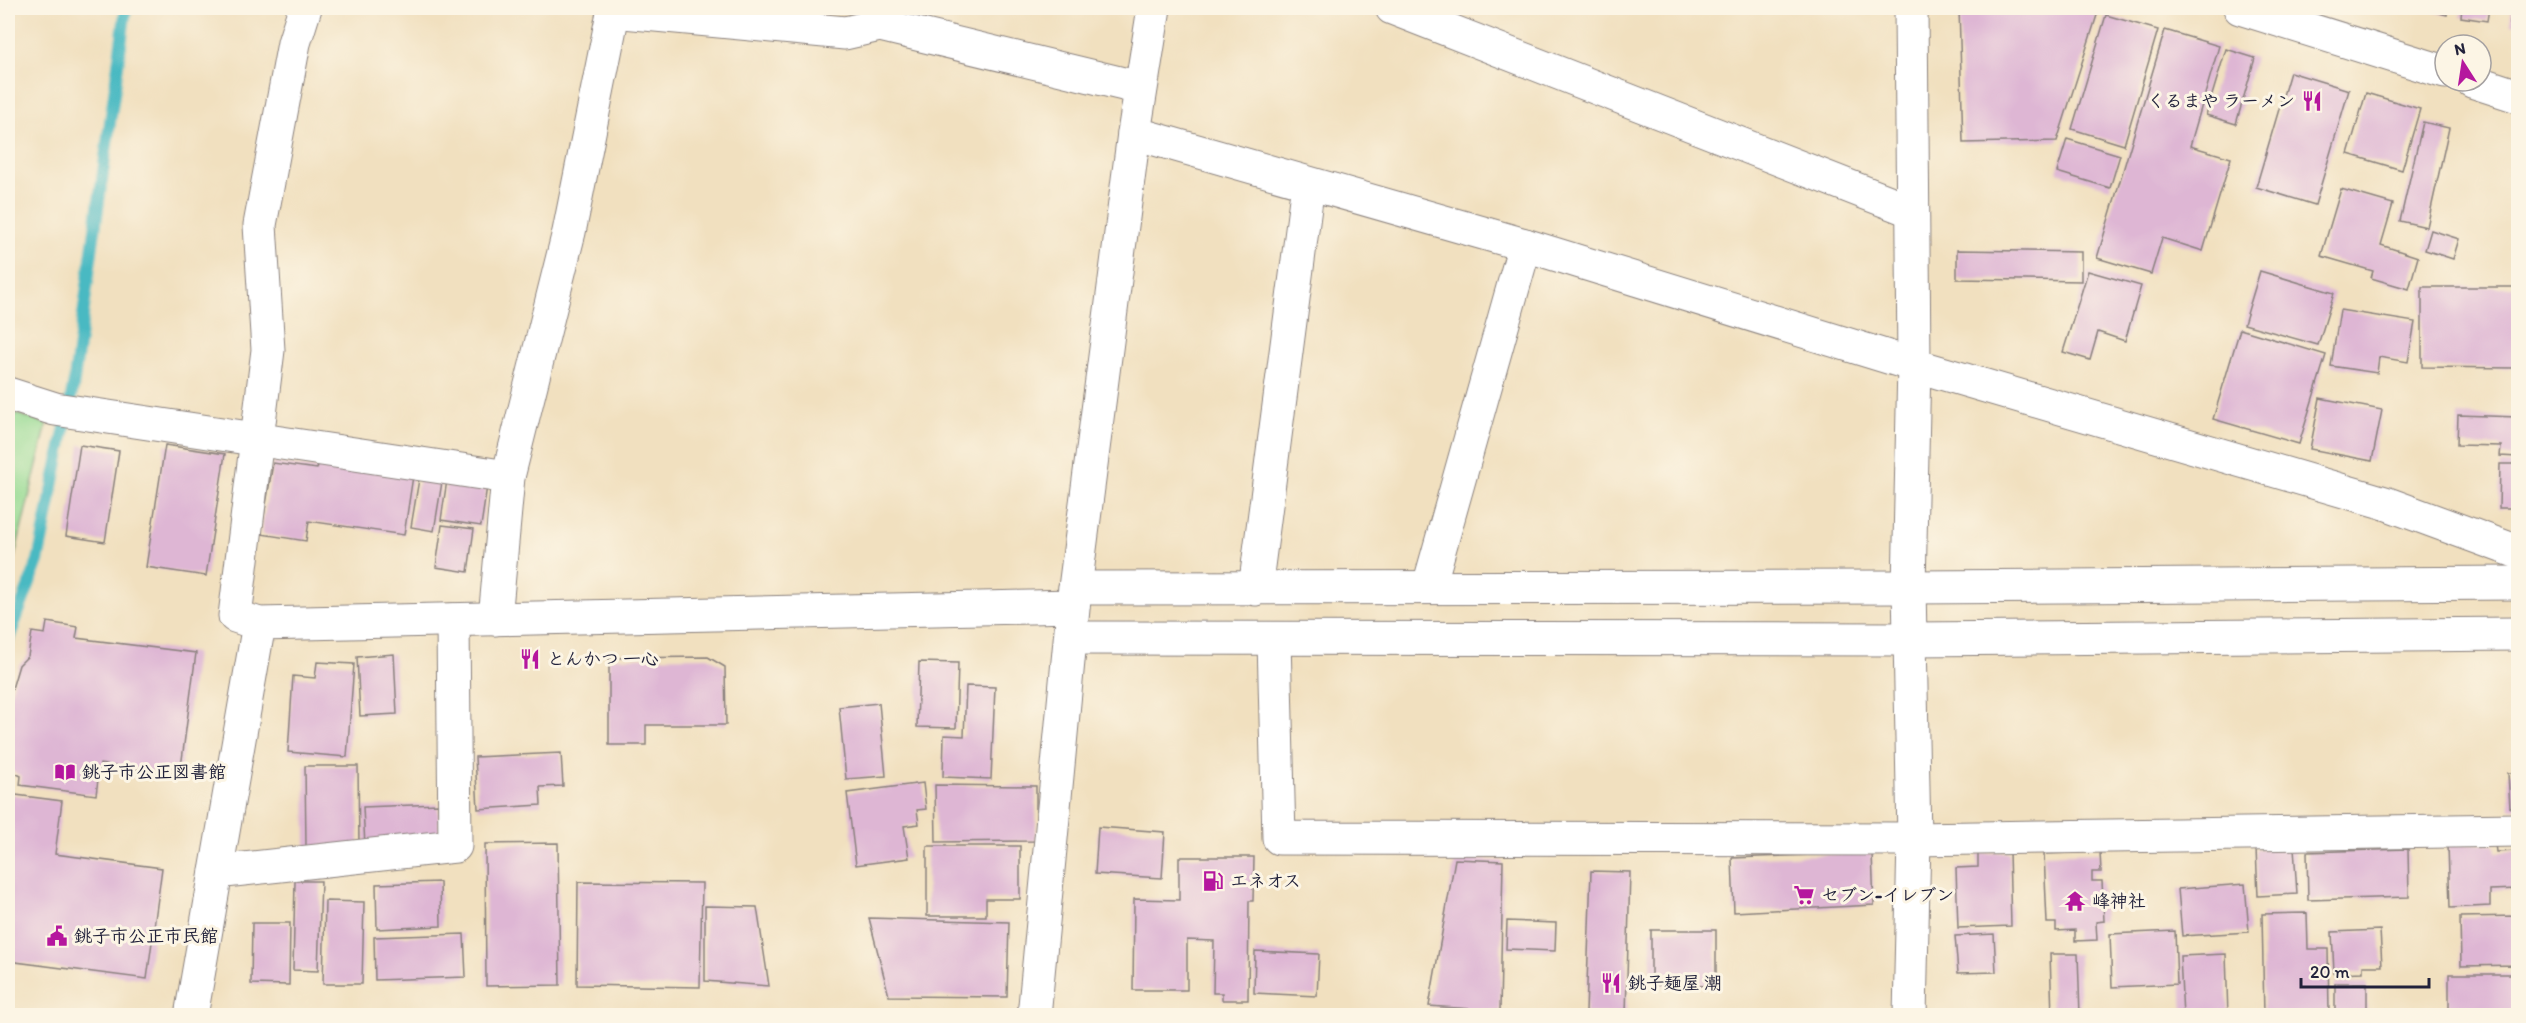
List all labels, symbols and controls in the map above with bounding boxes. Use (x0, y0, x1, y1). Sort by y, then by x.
north arrow (2433, 33, 2493, 93)
text: N (2453, 38, 2467, 59)
restaurant icon: くるまや ラーメン (2300, 89, 2324, 113)
place label: くるまや ラーメン (2147, 90, 2295, 112)
restaurant icon: とんかつ 一心 (518, 647, 542, 671)
place label: とんかつ 一心 (547, 648, 659, 670)
library icon: 銚子市公正図書館 (53, 760, 77, 784)
place label: 銚子市公正図書館 (82, 761, 226, 783)
fuel station icon: エネオス (1201, 869, 1225, 893)
place label: エネオス (1230, 870, 1301, 892)
supermarket icon: セブン-イレブン (1792, 883, 1816, 907)
place label: セブン-イレブン (1821, 884, 1954, 906)
temple icon: 峰神社 (2063, 889, 2087, 913)
place label: 峰神社 (2092, 890, 2146, 912)
public building icon: 銚子市公正市民館 (45, 924, 69, 948)
place label: 銚子市公正市民館 (74, 925, 218, 947)
scale bar (2301, 951, 2428, 989)
text: 20 m (2310, 961, 2350, 983)
restaurant icon: 銚子麺屋 潮 (1599, 971, 1623, 995)
place label: 銚子麺屋 潮 (1628, 972, 1722, 994)

